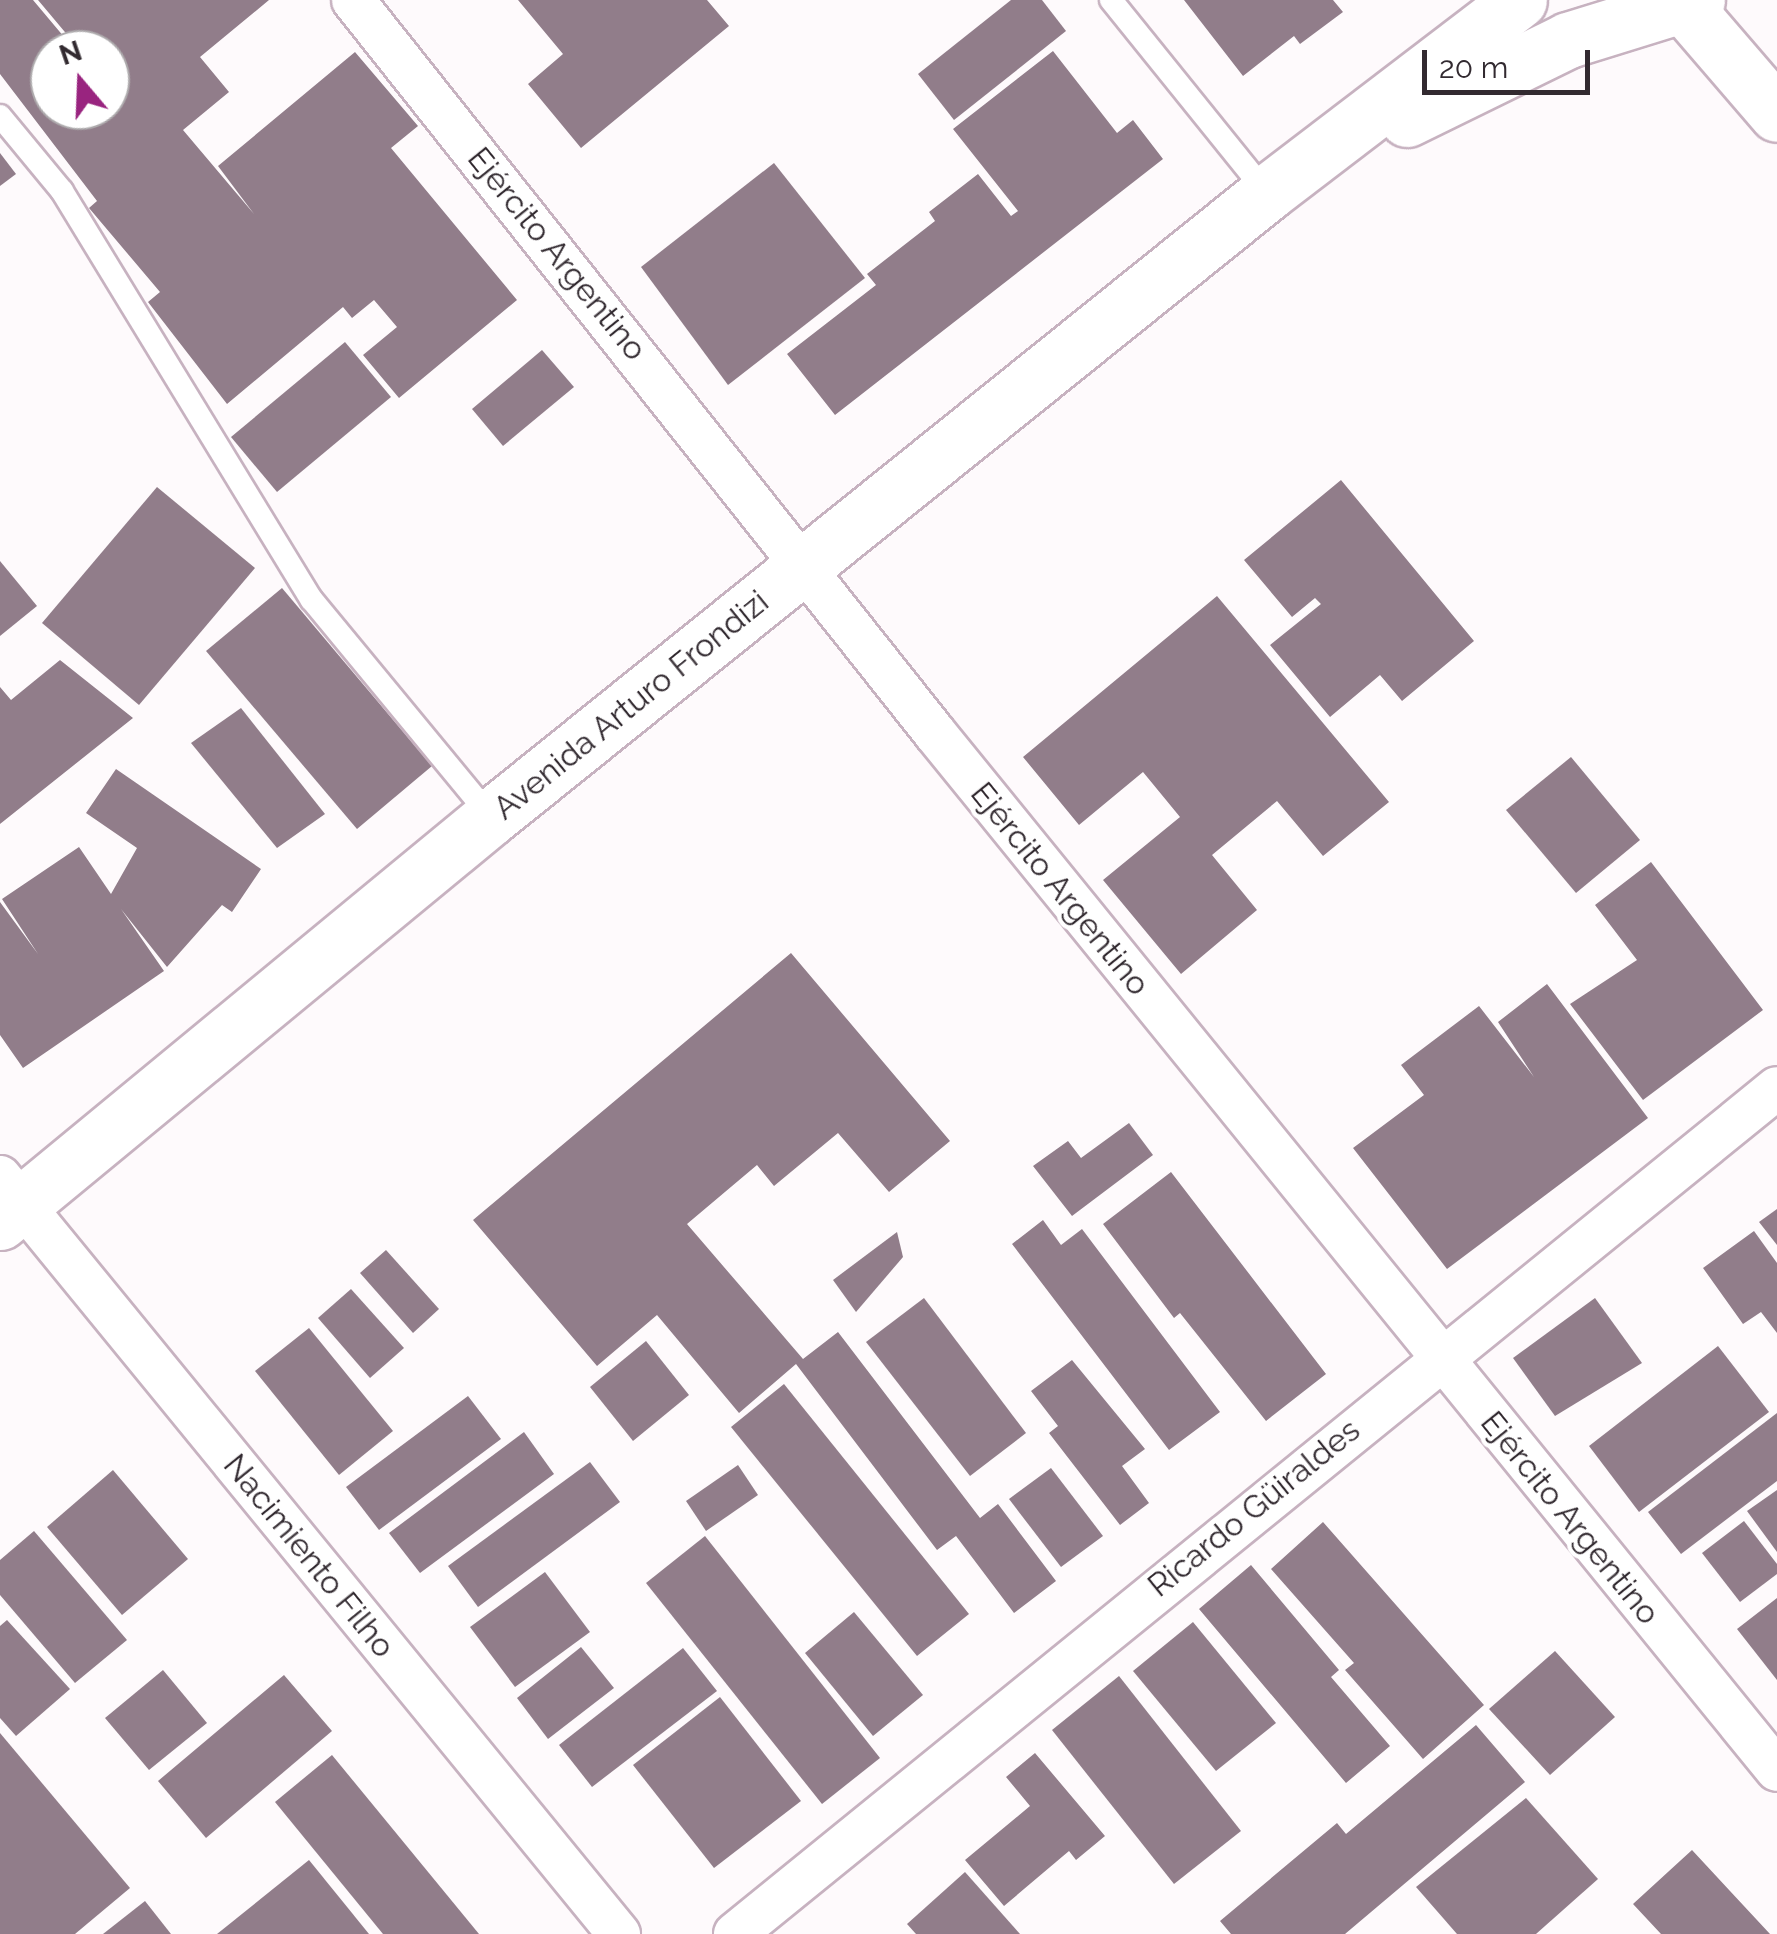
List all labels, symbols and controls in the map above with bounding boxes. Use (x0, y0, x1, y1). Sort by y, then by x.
north arrow (30, 30, 130, 130)
scale bar (1427, 30, 1594, 92)
text: N (55, 34, 86, 72)
text: 20 m (1439, 50, 1508, 85)
street label: Ejército Argentino (459, 140, 655, 368)
street label: Avenida Arturo Frondizi (486, 582, 776, 828)
street label: Ejército Argentino (962, 775, 1158, 1003)
street label: Ejército Argentino (1472, 1404, 1668, 1632)
street label: Ricardo Güiraldes (1141, 1411, 1367, 1605)
street label: Nacimiento Filho (215, 1447, 403, 1665)

